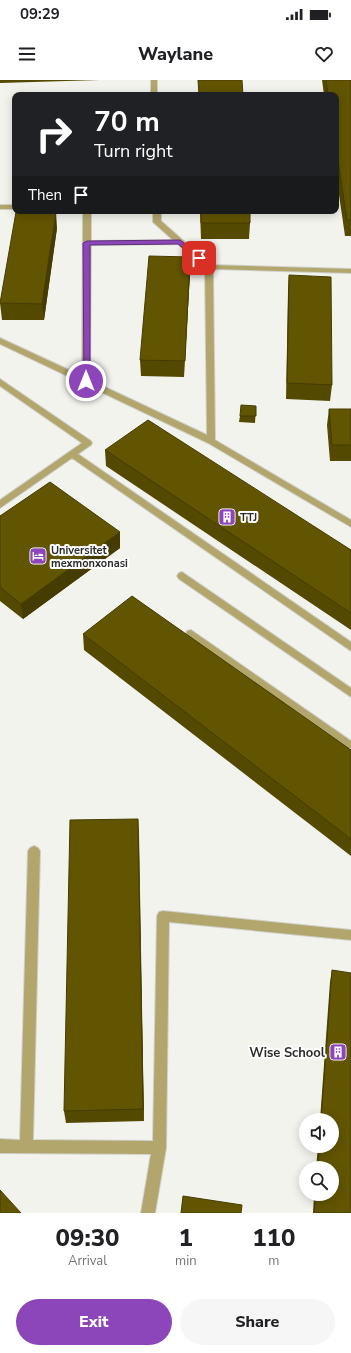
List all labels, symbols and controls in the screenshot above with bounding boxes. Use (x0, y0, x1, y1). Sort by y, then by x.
text: 09:29 (20, 4, 60, 24)
text: Waylane (138, 42, 213, 66)
icon: menu (16, 43, 38, 65)
icon: heart (313, 43, 335, 65)
text: 70 m (94, 103, 160, 141)
icon: right (28, 108, 80, 160)
text: Turn right (94, 139, 173, 163)
icon: arrive (70, 184, 92, 206)
text: Then (28, 185, 62, 205)
pin (182, 241, 216, 275)
icon: arrive (188, 247, 210, 269)
position arrow (65, 360, 107, 402)
building icon: TTJ (217, 507, 237, 527)
place label: TTJ (240, 510, 257, 525)
place label: Universitet mexmonxonasi (51, 543, 128, 571)
hotel icon: Universitet mexmonxonasi (28, 546, 48, 566)
building icon: Wise School (328, 1042, 348, 1062)
place label: Wise School (249, 1044, 326, 1062)
map controls (299, 1113, 339, 1201)
button: sound (299, 1113, 339, 1153)
button: search (299, 1161, 339, 1201)
text: 09:30 (56, 1222, 119, 1254)
text: 1 (179, 1222, 193, 1254)
text: 110 (252, 1222, 295, 1254)
text: Arrival (68, 1252, 107, 1270)
text: min (175, 1252, 197, 1270)
text: m (268, 1252, 279, 1270)
button: Exit (16, 1299, 172, 1345)
button: Share (180, 1299, 335, 1345)

